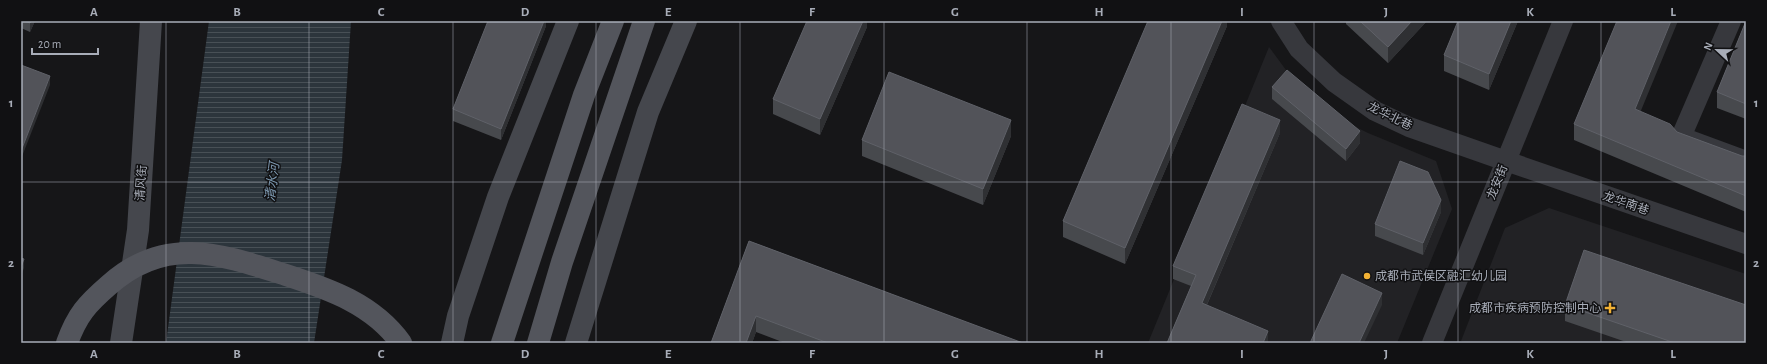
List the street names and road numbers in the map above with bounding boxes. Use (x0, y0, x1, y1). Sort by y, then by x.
street label: 龙华北巷 (1366, 99, 1415, 132)
street label: 龙安街 (1484, 163, 1509, 201)
street label: 清风街 (133, 165, 148, 201)
street label: 龙华南巷 (1601, 189, 1651, 216)

